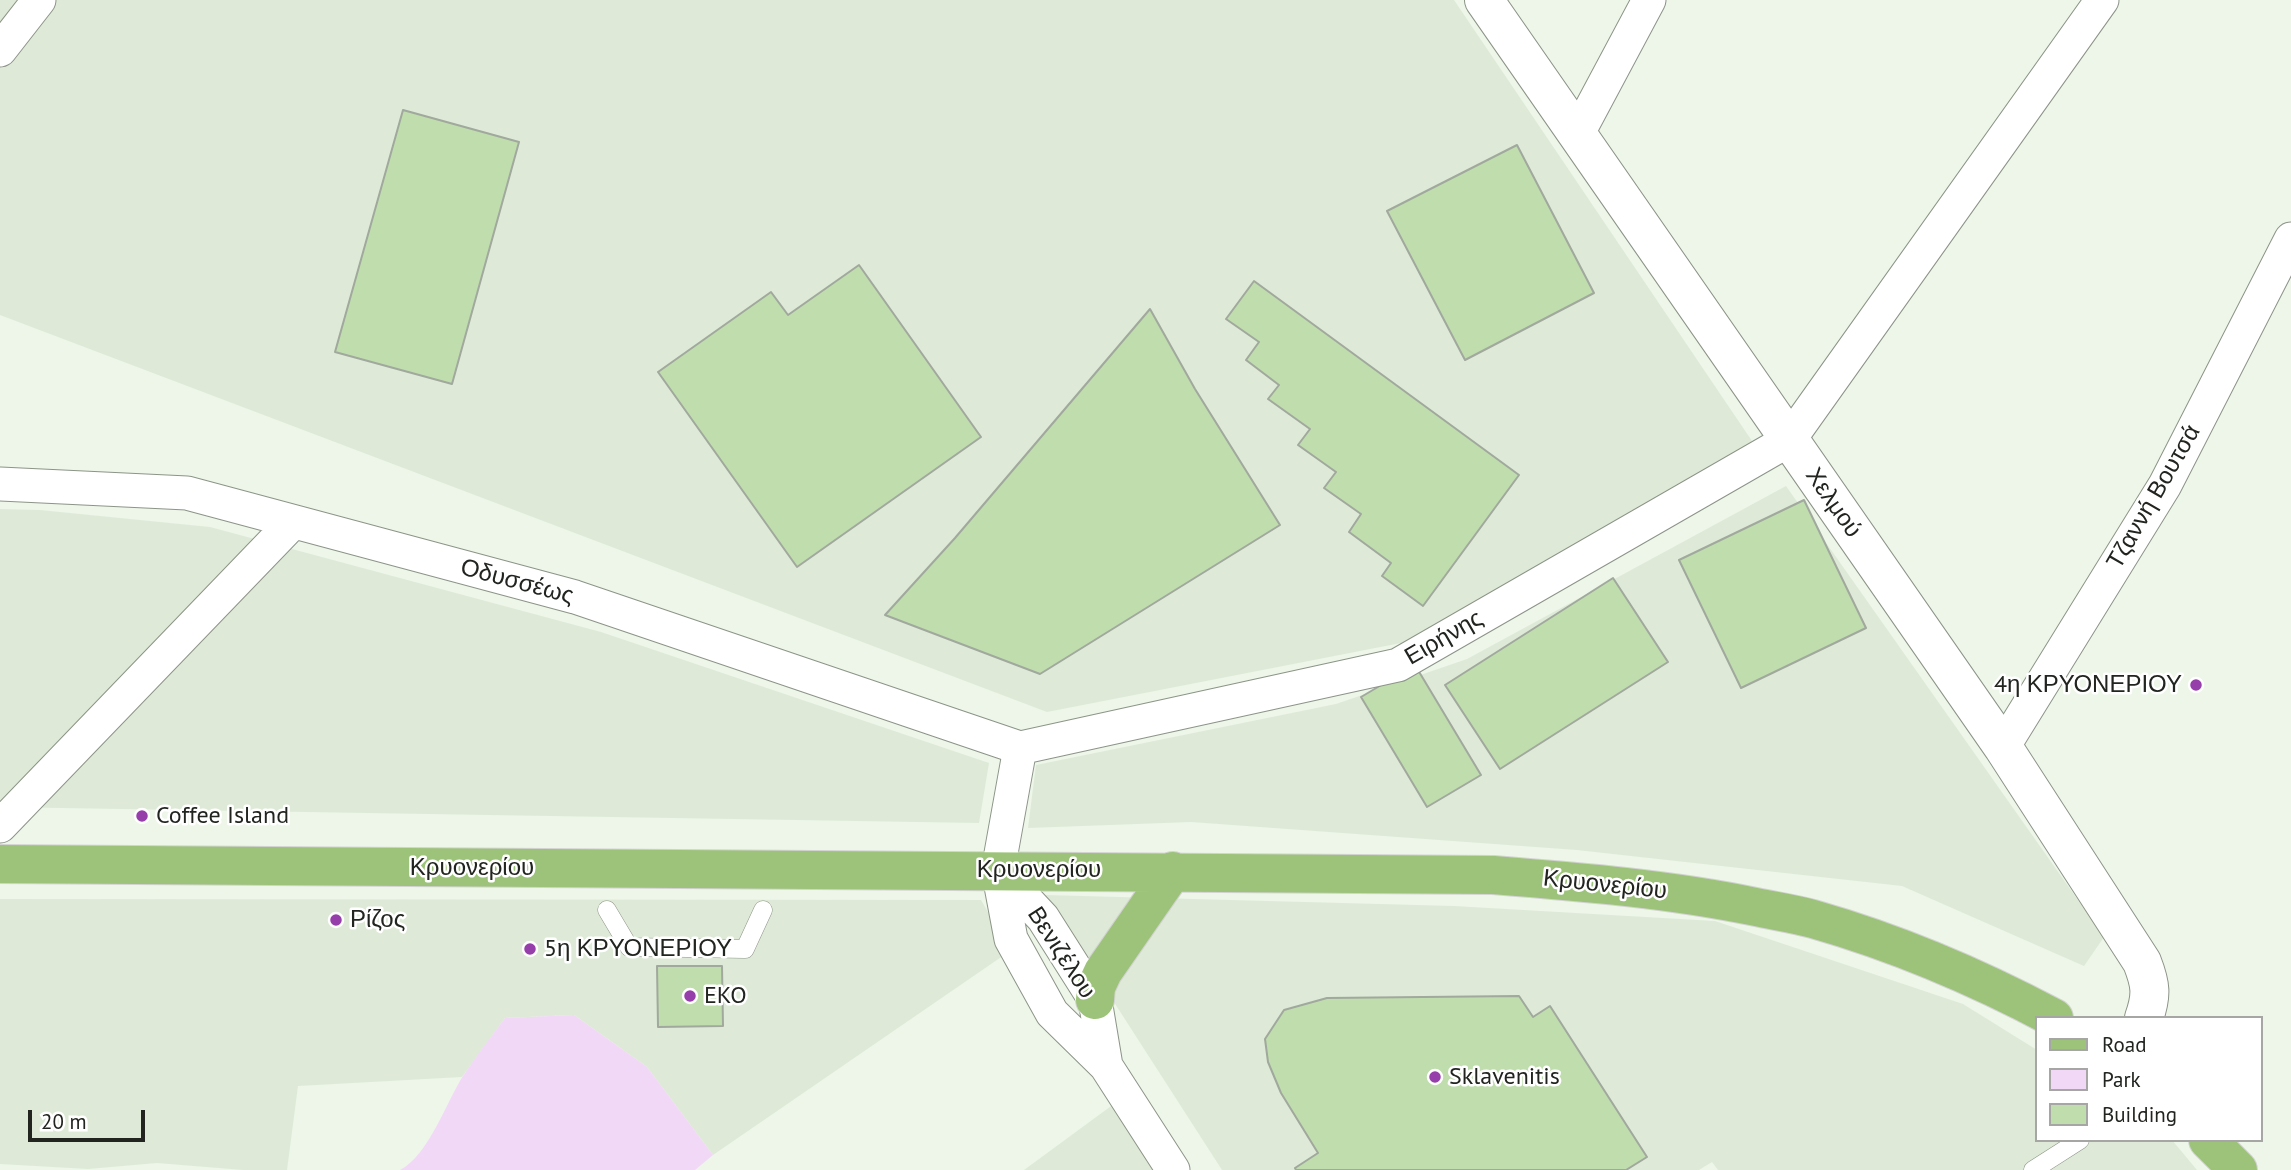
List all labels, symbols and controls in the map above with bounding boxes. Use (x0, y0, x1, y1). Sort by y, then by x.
street label: Τζαννή Βουτσά (2101, 420, 2207, 574)
street label: Χελμού (1799, 463, 1867, 543)
street label: Οδυσσέως (457, 553, 577, 611)
street label: Ειρήνης (1400, 604, 1488, 672)
place label: 4η ΚΡΥΟΝΕΡΙΟΥ (1994, 671, 2182, 699)
marker: 4η ΚΡΥΟΝΕΡΙΟΥ (2188, 677, 2204, 693)
place label: Coffee Island (156, 802, 289, 830)
marker: Coffee Island (134, 808, 150, 824)
street label: Κρυονερίου (410, 854, 534, 882)
street label: Κρυονερίου (977, 856, 1101, 884)
street label: Κρυονερίου (1542, 864, 1668, 906)
street label: Βενιζέλου (1021, 902, 1101, 1004)
place label: Ρίζος (350, 906, 405, 934)
marker: Ρίζος (328, 912, 344, 928)
place label: 5η ΚΡΥΟΝΕΡΙΟΥ (544, 935, 732, 963)
marker: 5η ΚΡΥΟΝΕΡΙΟΥ (522, 941, 538, 957)
place label: EKO (704, 982, 747, 1010)
marker: EKO (682, 988, 698, 1004)
legend (2036, 1016, 2263, 1142)
text: Road (2102, 1031, 2146, 1058)
place label: Sklavenitis (1449, 1063, 1560, 1091)
text: Park (2102, 1066, 2141, 1093)
marker: Sklavenitis (1427, 1069, 1443, 1085)
scale bar (32, 1096, 149, 1140)
text: Building (2102, 1101, 2177, 1128)
text: 20 m (41, 1108, 87, 1135)

